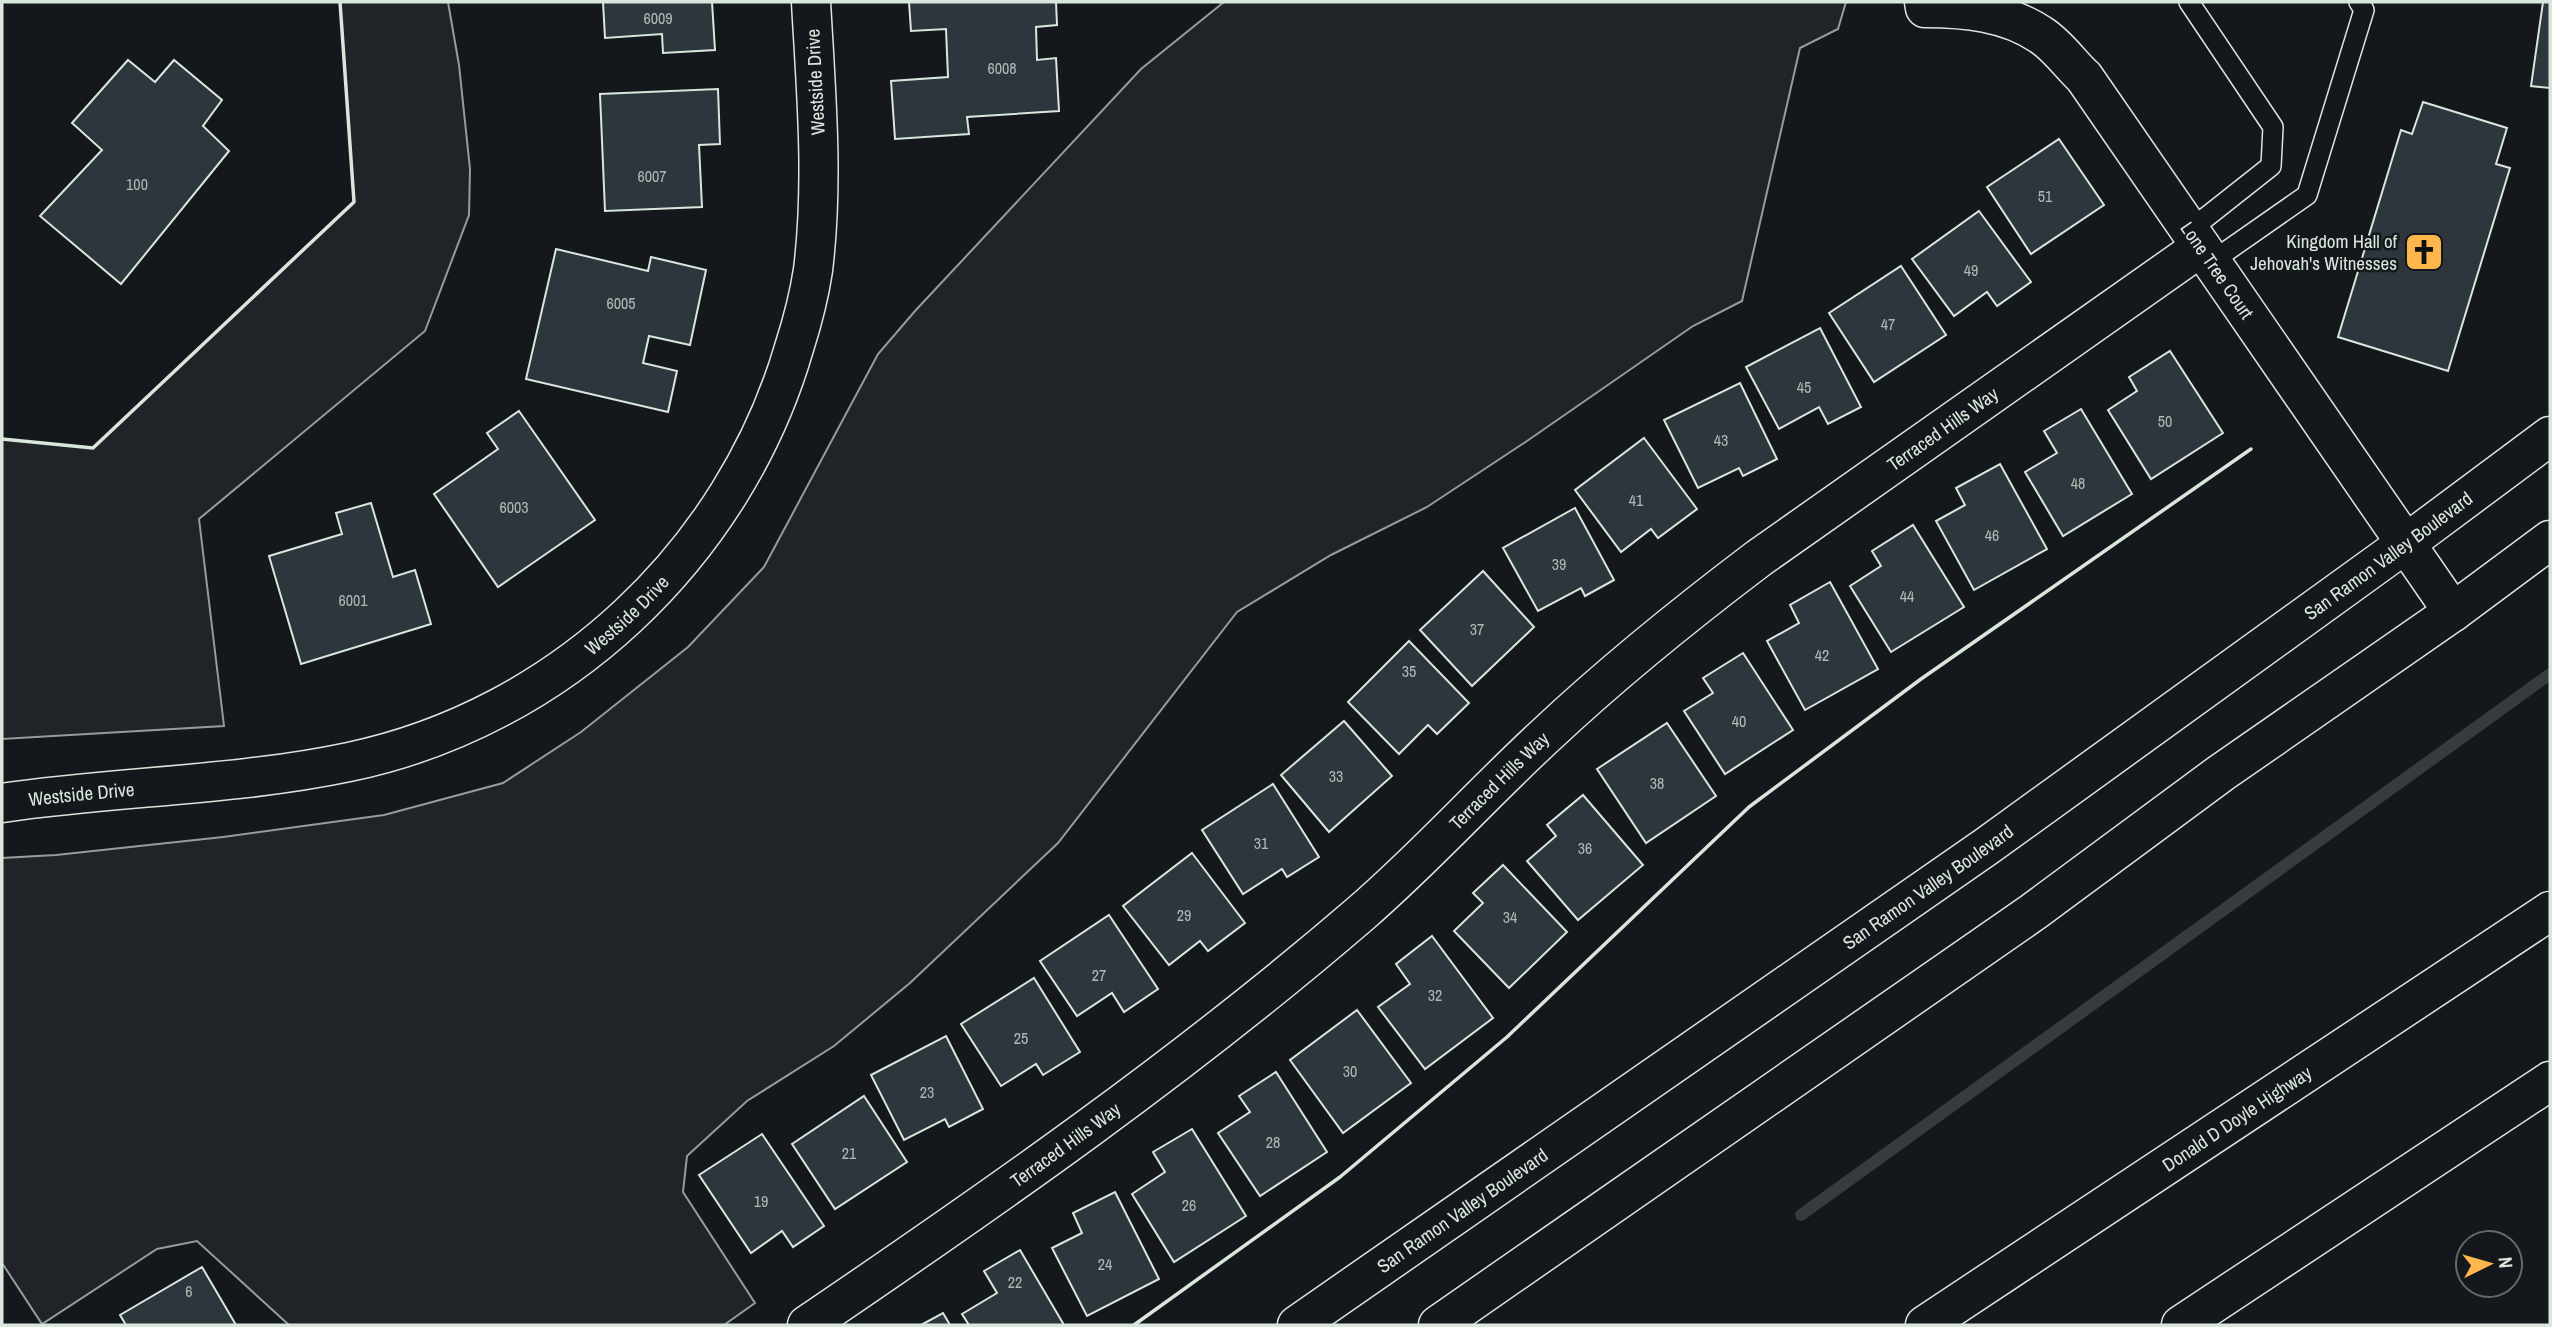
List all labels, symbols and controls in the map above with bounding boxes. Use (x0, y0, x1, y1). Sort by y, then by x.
house number: 6009 (643, 7, 673, 29)
street label: Westside Drive (799, 28, 831, 136)
house number: 6008 (987, 57, 1017, 79)
house number: 6007 (637, 165, 667, 187)
house number: 100 (126, 173, 148, 195)
house number: 51 (2038, 185, 2053, 207)
street label: Lone Tree Court (2175, 216, 2260, 325)
place label: Kingdom Hall of Jehovah's Witnesses (2250, 228, 2398, 276)
church icon: Kingdom Hall of Jehovah's Witnesses (2403, 231, 2445, 273)
house number: 49 (1964, 259, 1978, 281)
house number: 6005 (606, 292, 636, 314)
house number: 47 (1881, 313, 1895, 335)
house number: 45 (1797, 376, 1811, 398)
street label: Terraced Hills Way (1882, 381, 2003, 477)
house number: 50 (2158, 410, 2172, 432)
house number: 43 (1714, 429, 1728, 451)
house number: 48 (2071, 472, 2085, 494)
street label: San Ramon Valley Boulevard (2299, 485, 2477, 626)
house number: 41 (1629, 489, 1644, 511)
house number: 6003 (499, 496, 529, 518)
house number: 46 (1985, 524, 1999, 546)
house number: 39 (1552, 553, 1566, 575)
street label: Westside Drive (579, 569, 675, 661)
house number: 44 (1900, 585, 1914, 607)
house number: 6001 (338, 589, 368, 611)
house number: 37 (1470, 618, 1484, 640)
house number: 42 (1815, 644, 1829, 666)
house number: 35 (1402, 660, 1416, 682)
house number: 40 (1732, 710, 1746, 732)
street label: Terraced Hills Way (1443, 726, 1555, 836)
house number: 33 (1329, 765, 1343, 787)
house number: 38 (1650, 772, 1664, 794)
street label: Westside Drive (27, 776, 135, 812)
street label: San Ramon Valley Boulevard (1837, 818, 2018, 955)
house number: 31 (1254, 832, 1269, 854)
house number: 36 (1578, 837, 1592, 859)
house number: 29 (1177, 904, 1191, 926)
house number: 34 (1503, 906, 1517, 928)
house number: 27 (1092, 964, 1106, 986)
house number: 32 (1428, 984, 1442, 1006)
house number: 25 (1014, 1027, 1028, 1049)
street label: Donald D Doyle Highway (2157, 1059, 2317, 1177)
house number: 30 (1343, 1060, 1357, 1082)
house number: 23 (920, 1081, 934, 1103)
street label: Terraced Hills Way (1005, 1096, 1126, 1193)
house number: 28 (1266, 1131, 1280, 1153)
house number: 21 (842, 1142, 857, 1164)
street label: San Ramon Valley Boulevard (1371, 1142, 1553, 1279)
house number: 19 (754, 1190, 768, 1212)
house number: 26 (1182, 1194, 1196, 1216)
north arrow (2454, 1229, 2524, 1299)
house number: 24 (1098, 1253, 1112, 1275)
text: N (2492, 1256, 2519, 1269)
house number: 22 (1008, 1271, 1022, 1293)
house number: 6 (185, 1280, 193, 1302)

